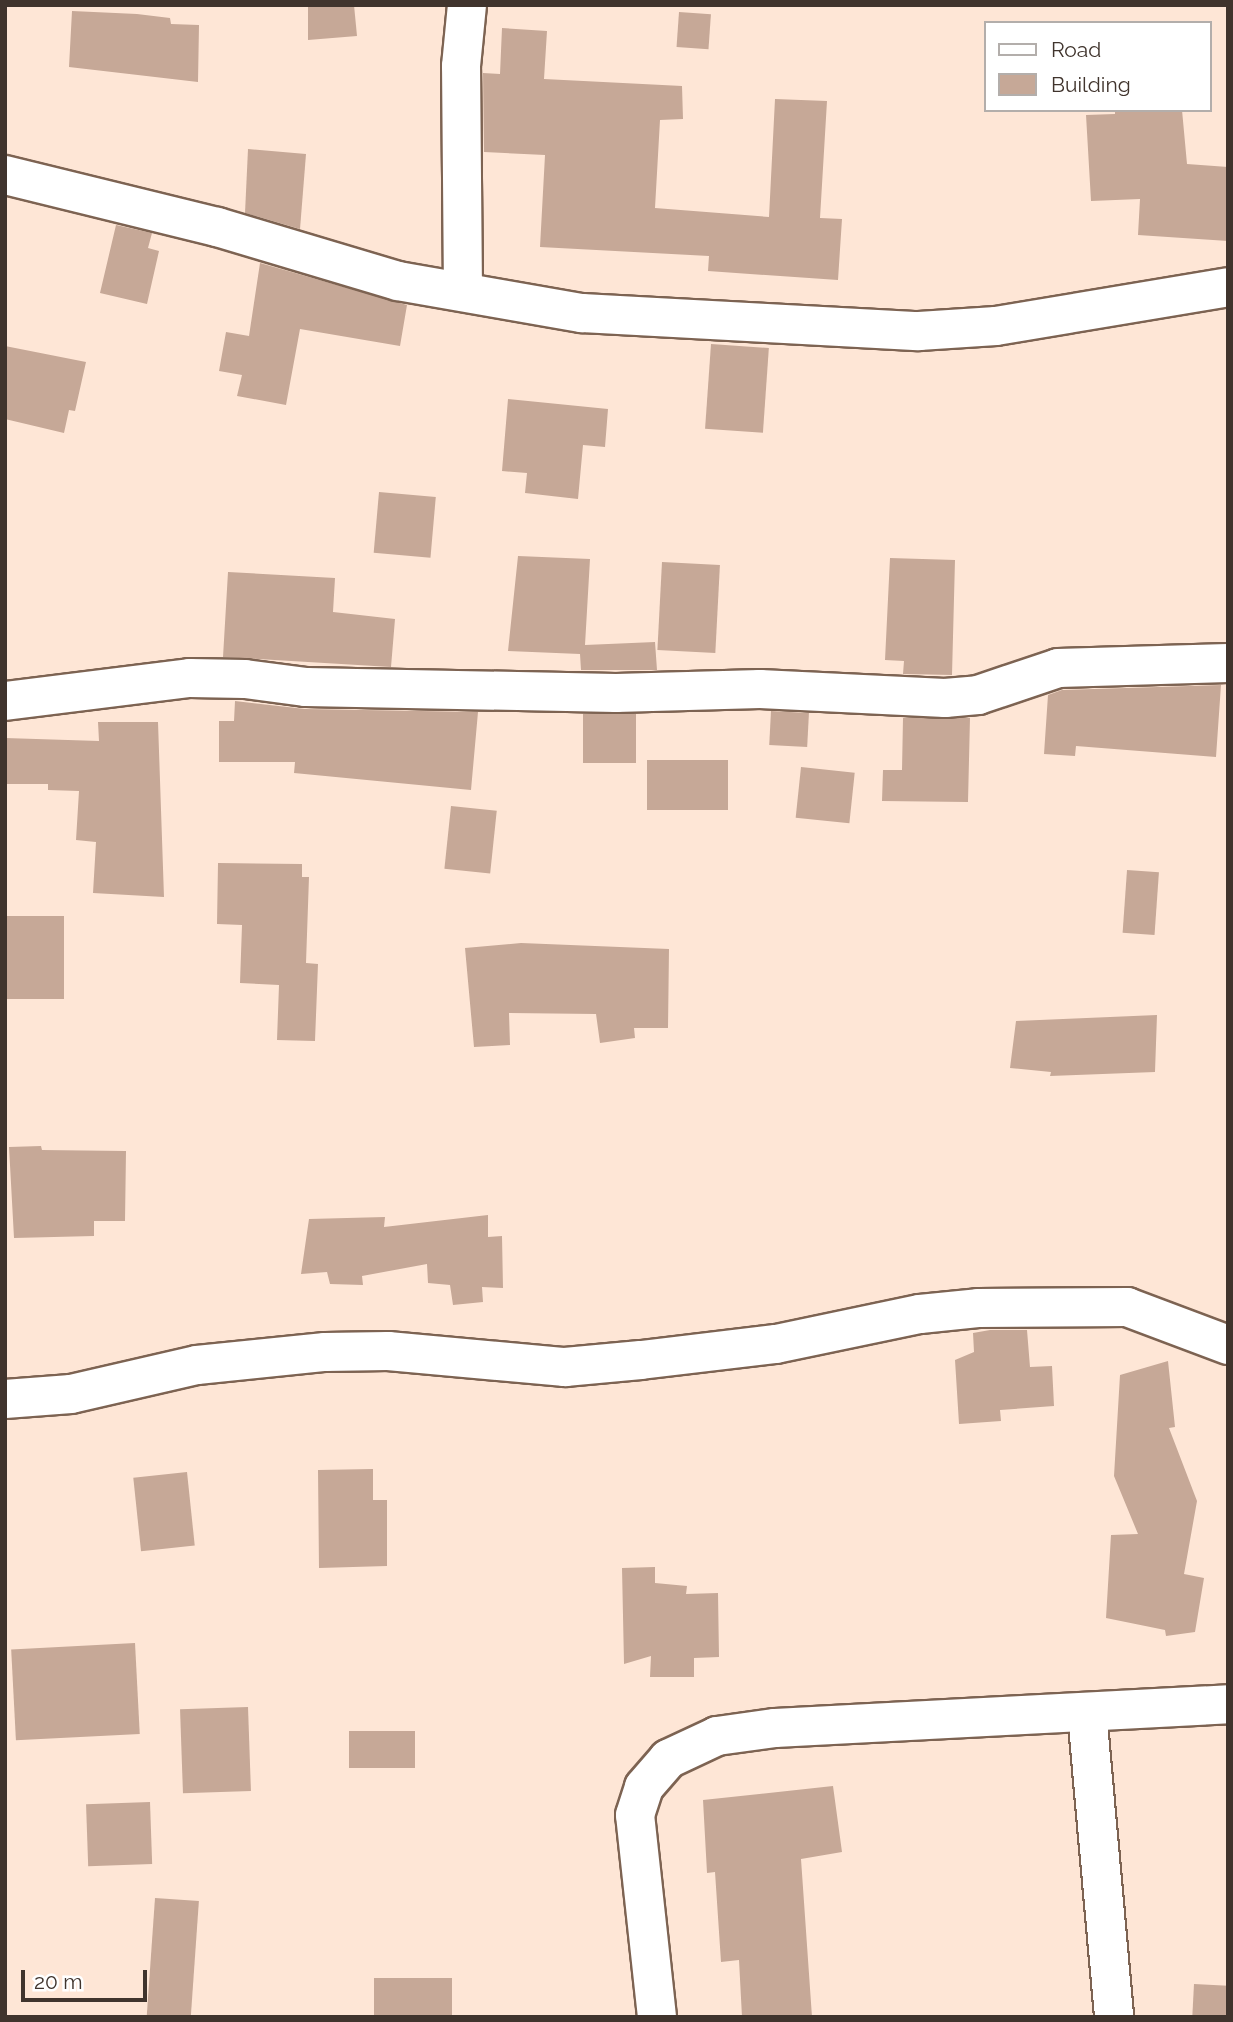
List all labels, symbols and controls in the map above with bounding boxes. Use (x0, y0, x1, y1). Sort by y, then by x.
legend (984, 21, 1212, 112)
text: Road (1051, 37, 1101, 62)
text: Building (1051, 72, 1131, 97)
scale bar (24, 1955, 150, 1999)
text: 20 m (34, 1969, 82, 1994)

